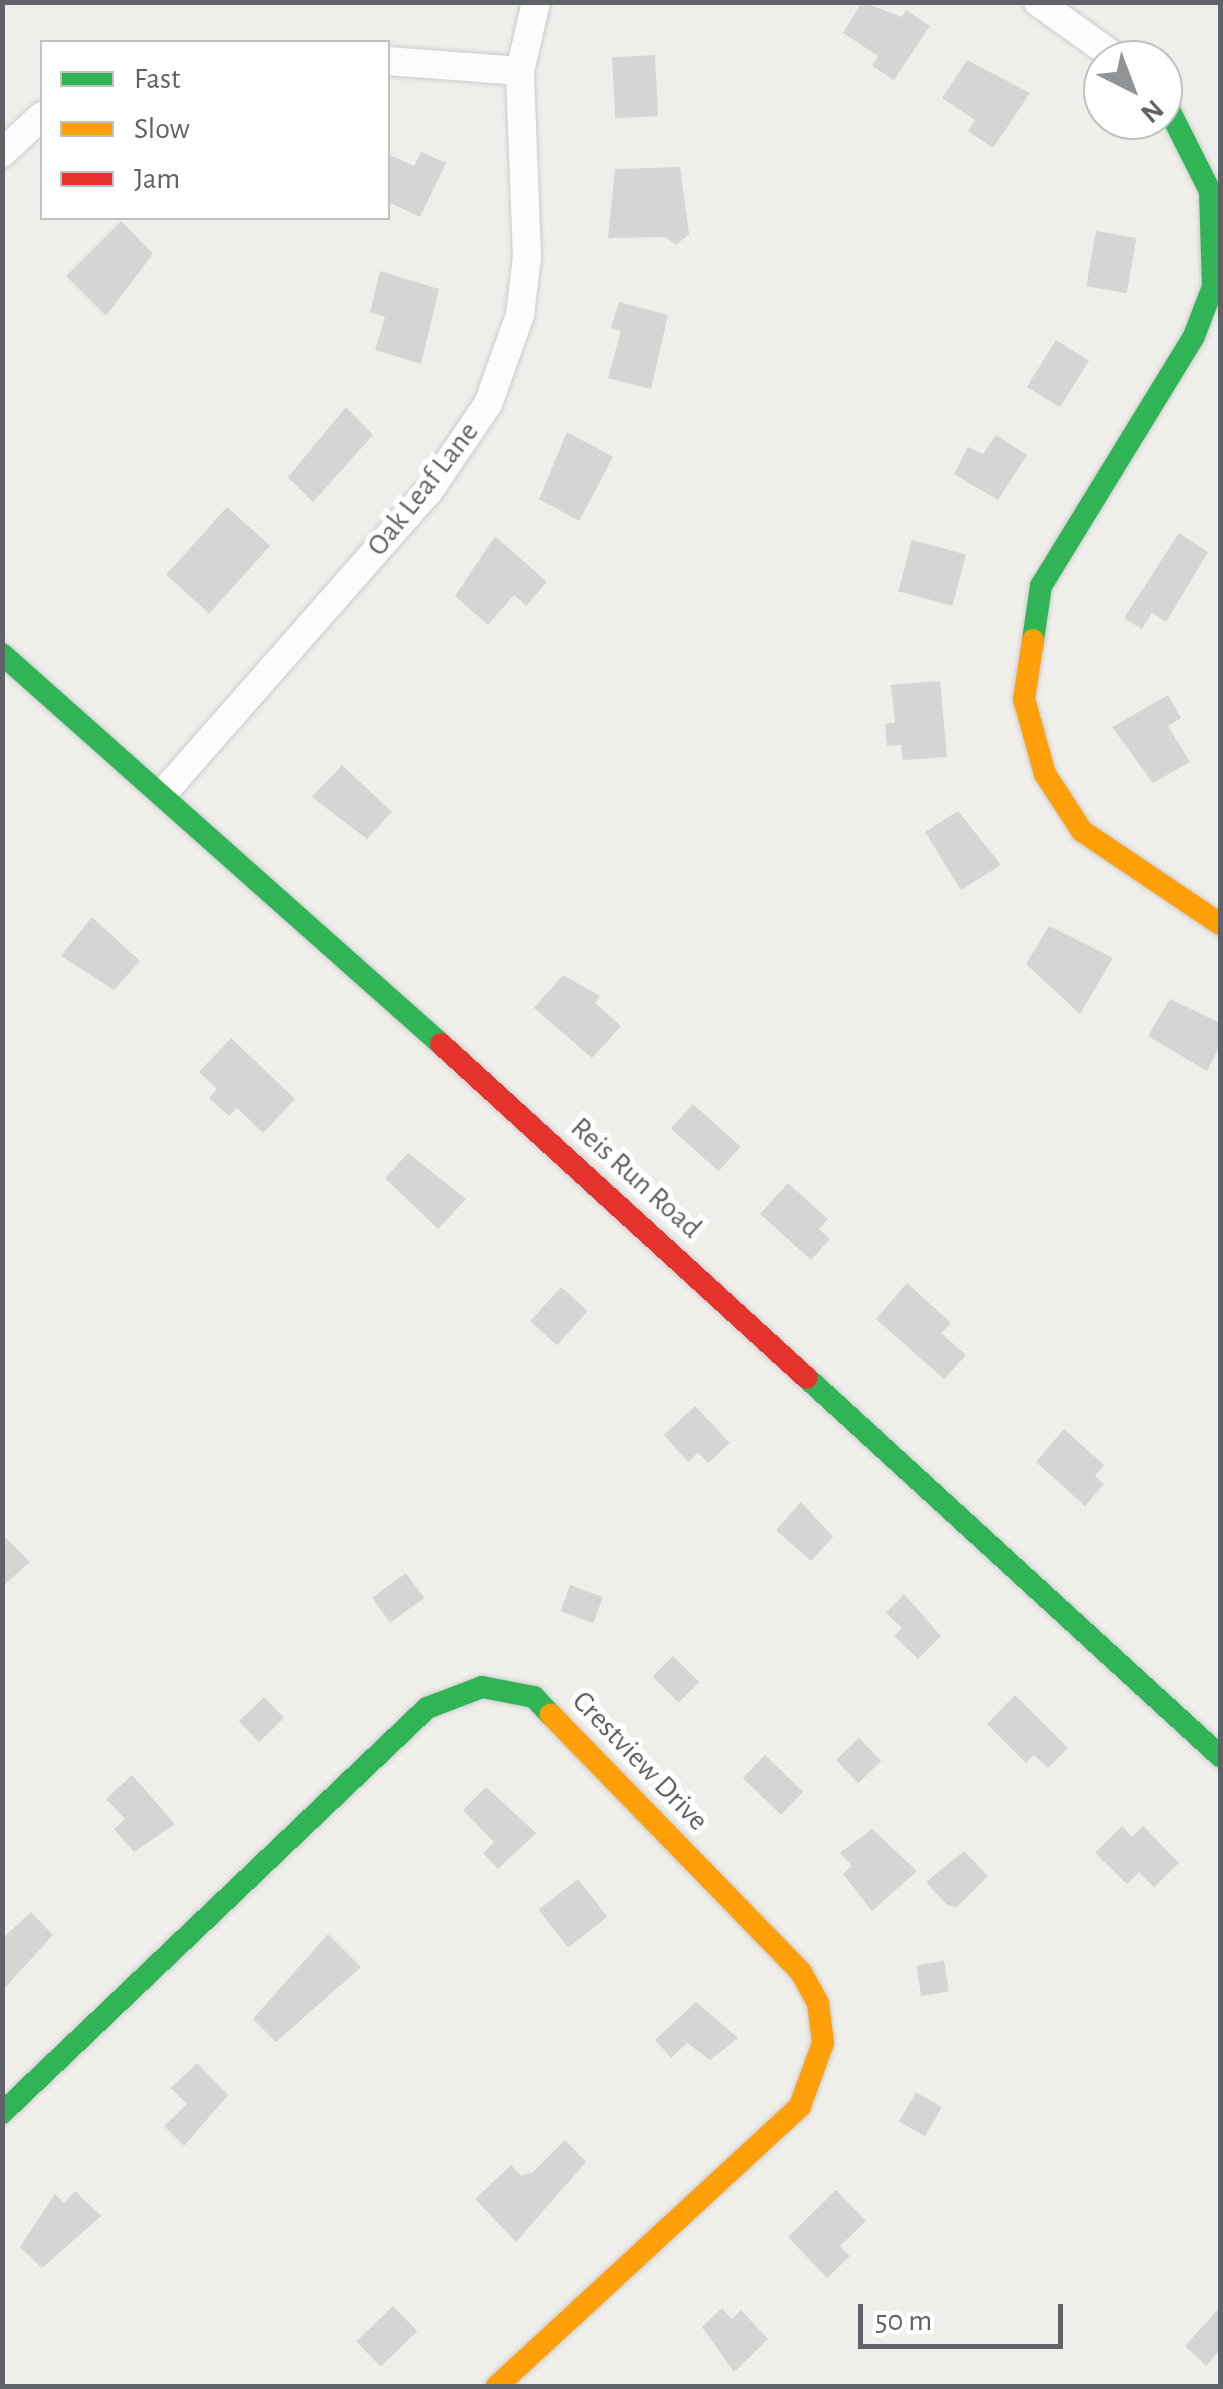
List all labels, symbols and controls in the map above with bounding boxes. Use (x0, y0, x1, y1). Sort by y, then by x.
legend (40, 40, 390, 220)
north arrow (1083, 40, 1183, 140)
text: Fast (134, 64, 181, 94)
text: N (1135, 94, 1168, 128)
text: Slow (134, 114, 190, 144)
text: Jam (134, 164, 180, 194)
street label: Oak Leaf Lane (359, 415, 487, 563)
street label: Reis Run Road (563, 1110, 709, 1246)
street label: Crestview Drive (564, 1684, 716, 1838)
scale bar (863, 2284, 1068, 2346)
text: 50 m (875, 2306, 932, 2336)

